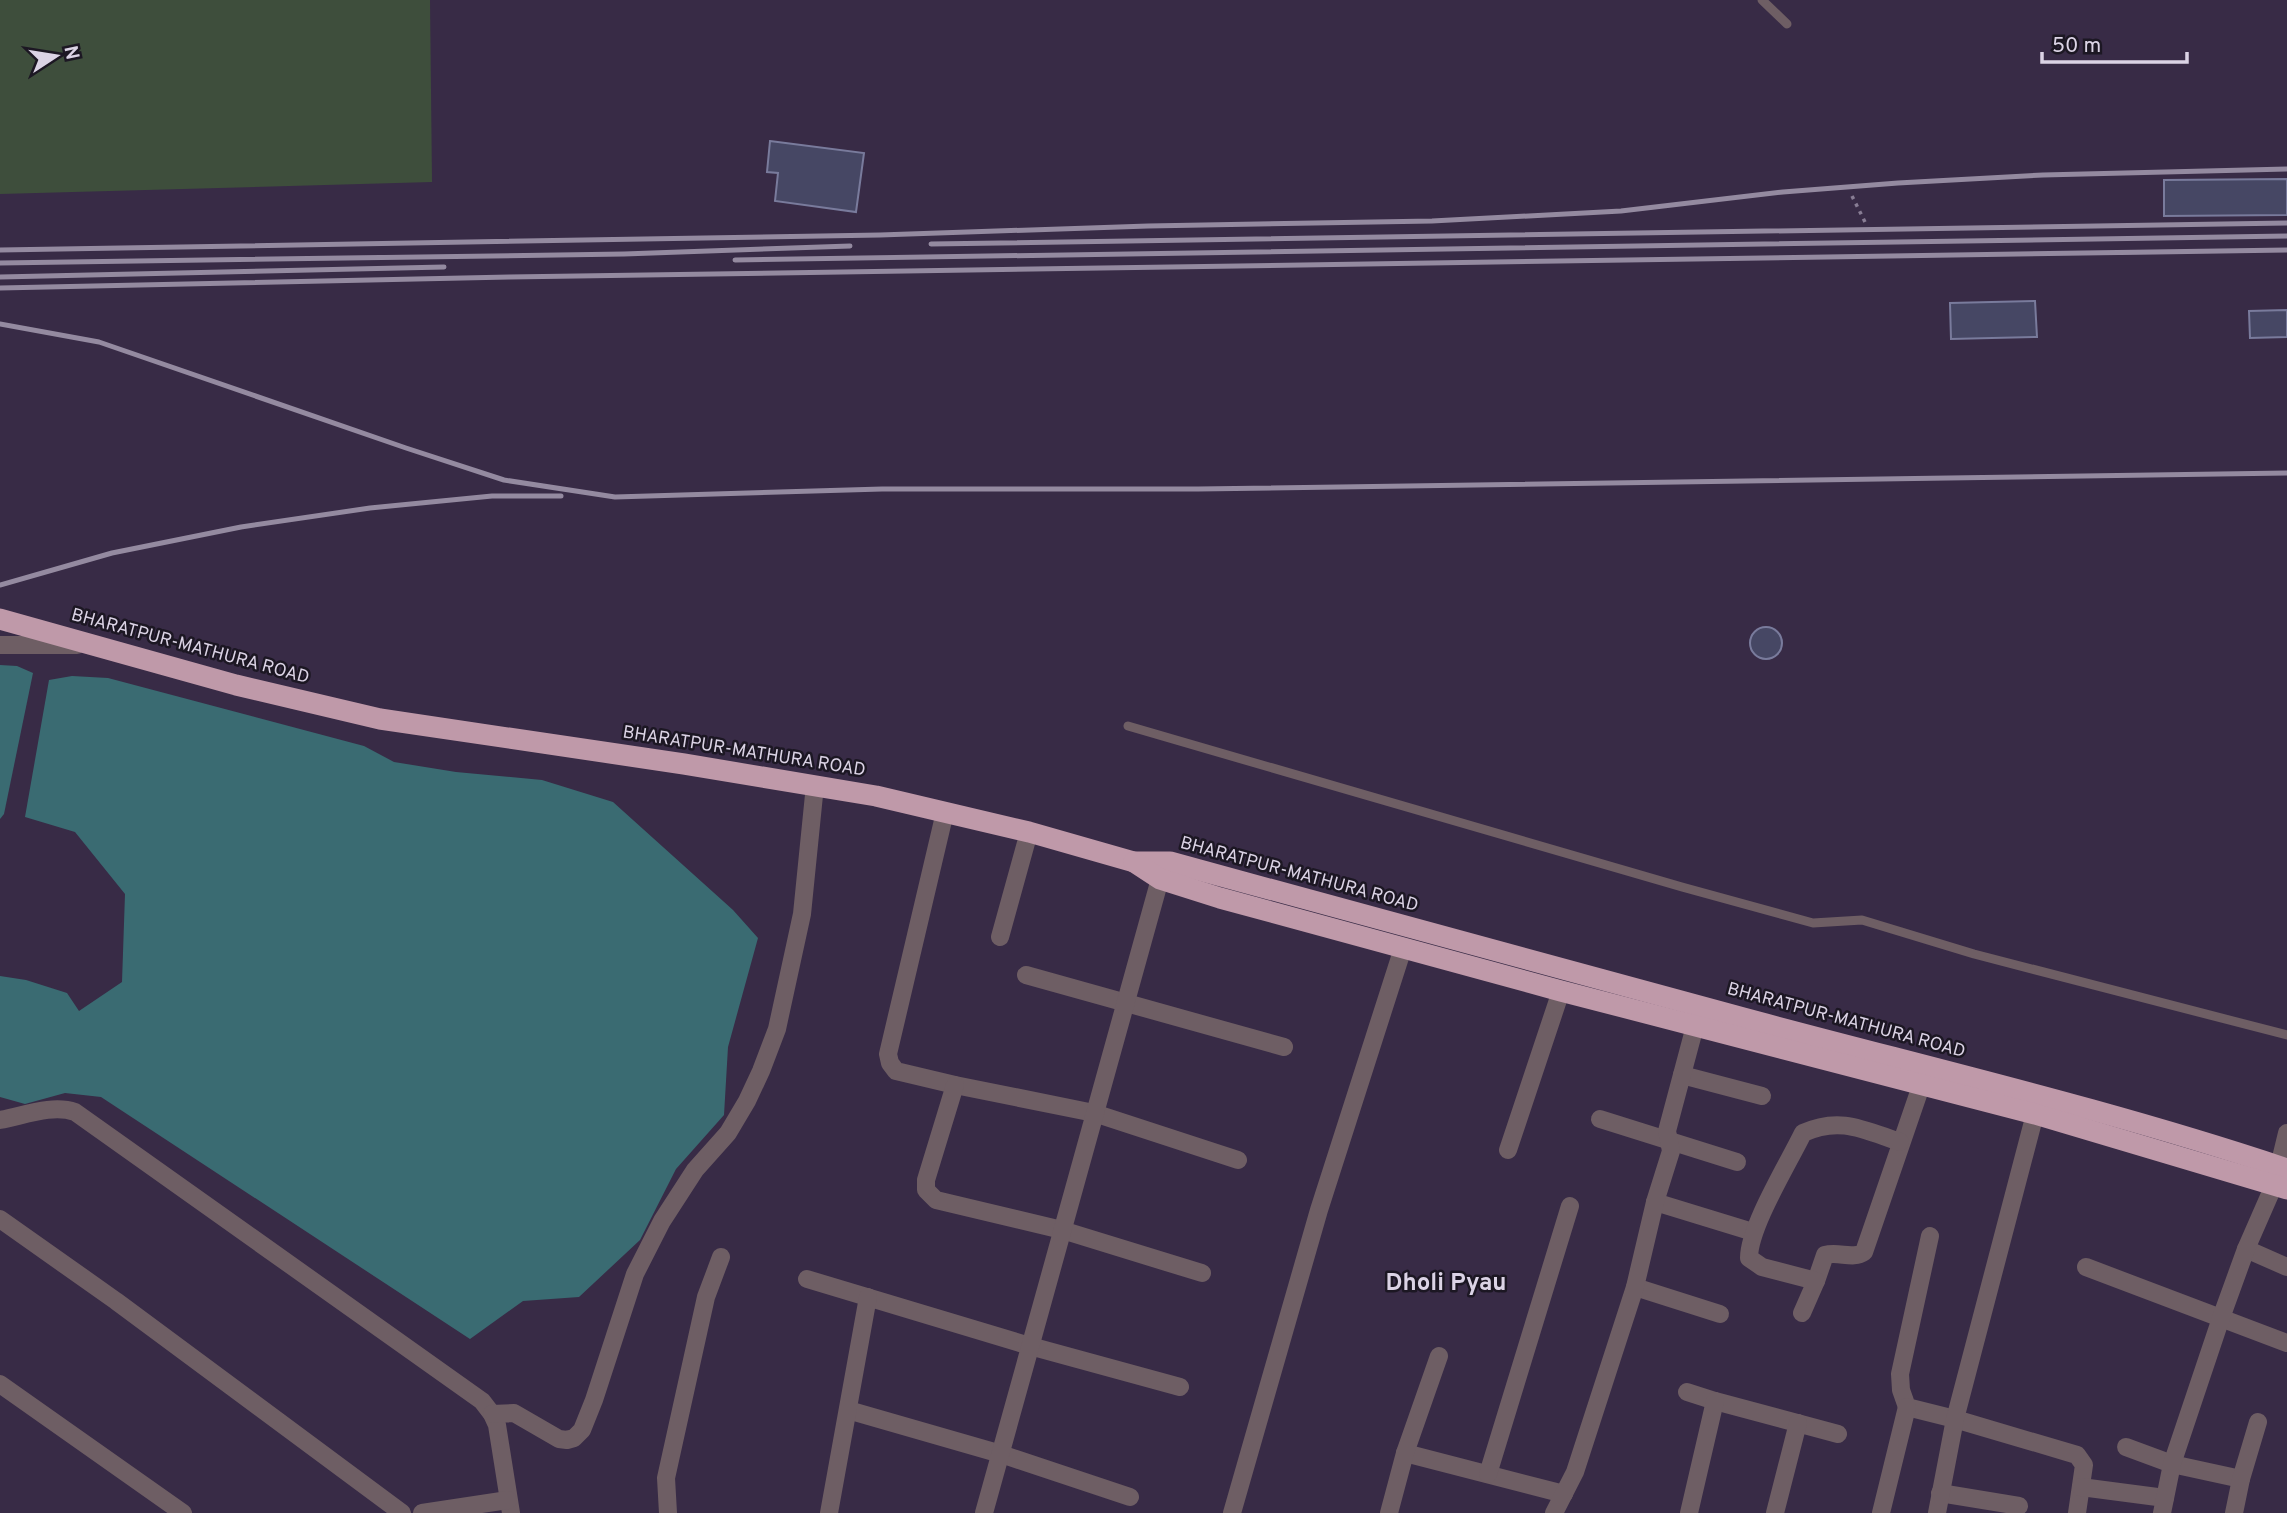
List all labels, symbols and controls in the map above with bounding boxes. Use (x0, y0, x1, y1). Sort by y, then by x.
north arrow (21, 21, 91, 91)
scale bar (2042, 21, 2187, 65)
text: 50 m (2052, 33, 2101, 60)
text: N (58, 44, 84, 62)
street label: BHARATPUR-MATHURA ROAD (68, 604, 312, 690)
street label: BHARATPUR-MATHURA ROAD (621, 721, 867, 783)
street label: BHARATPUR-MATHURA ROAD (1177, 832, 1421, 918)
street label: BHARATPUR-MATHURA ROAD (1724, 978, 1968, 1064)
district label: Dholi Pyau (1385, 1269, 1507, 1299)

